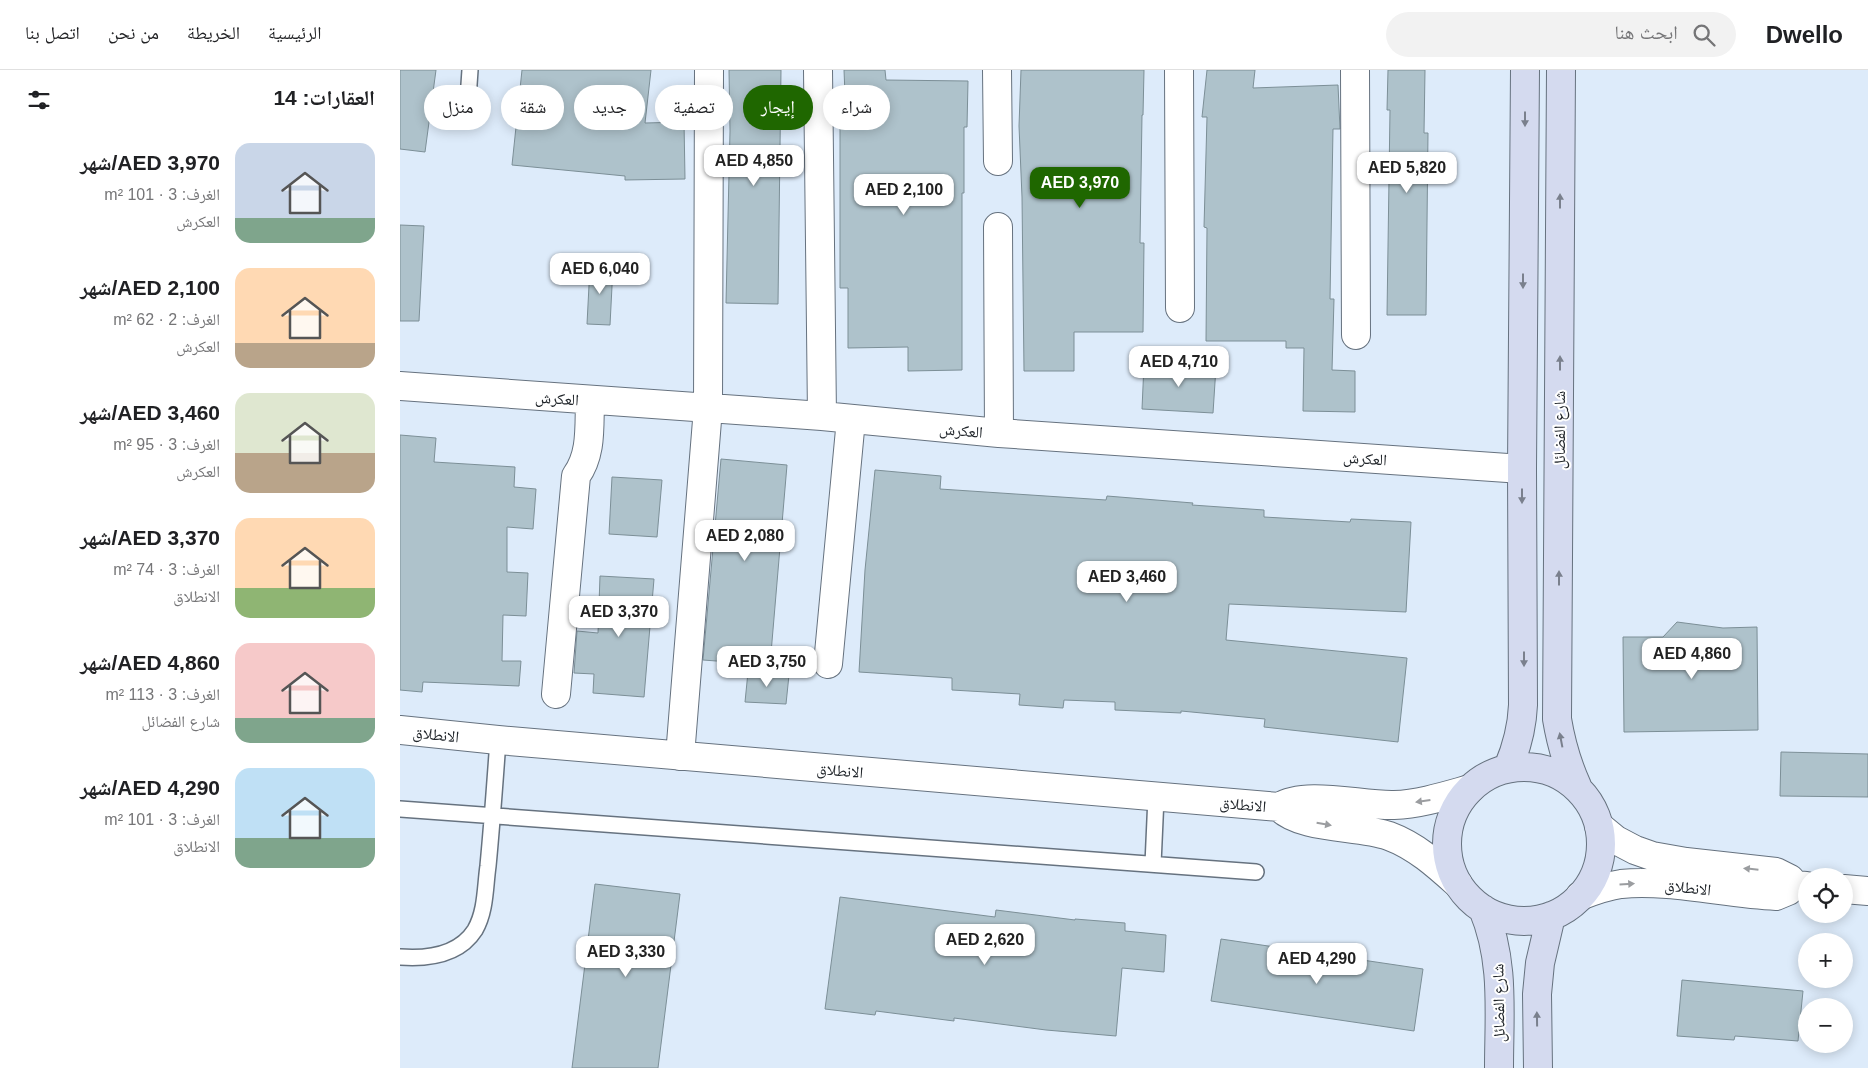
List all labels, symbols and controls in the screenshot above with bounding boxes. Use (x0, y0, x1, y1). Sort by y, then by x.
search box (1386, 12, 1736, 57)
icon: search (1690, 21, 1718, 49)
text: Dwello (1766, 21, 1843, 48)
text: ابحث هنا (1614, 22, 1678, 43)
text: اتصل بنا (25, 23, 80, 43)
text: من نحن (108, 23, 159, 43)
text: الخريطة (187, 23, 240, 43)
text: الرئيسية (268, 23, 321, 43)
chip: منزل (424, 85, 491, 130)
chip: شقة (501, 85, 564, 130)
chip: جديد (574, 85, 645, 130)
chip: تصفية (655, 85, 733, 130)
chip: إيجار (743, 85, 813, 130)
chip: شراء (823, 85, 890, 130)
icon: filters (25, 86, 53, 114)
text: العقارات: 14 (273, 86, 375, 109)
one-way arrow (1521, 111, 1529, 127)
pin: AED 4,850 (697, 144, 811, 187)
text: AED 3,970/شهر (80, 151, 220, 174)
text: AED 4,850 (715, 152, 793, 169)
pin: AED 5,820 (1350, 152, 1464, 194)
text: AED 5,820 (1368, 159, 1446, 176)
icon: home (275, 163, 335, 223)
pin: AED 3,970 (1023, 166, 1137, 209)
pin: AED 2,100 (847, 174, 961, 216)
text: AED 3,970 (1041, 174, 1119, 191)
text: AED 2,100 (865, 181, 943, 198)
text: الغرف: 3 · 101 m² (104, 186, 220, 203)
one-way arrow (1556, 192, 1564, 208)
text: العكرش (176, 213, 220, 230)
pin: AED 6,040 (543, 252, 657, 295)
text: AED 6,040 (561, 260, 639, 277)
one-way arrow (1519, 273, 1527, 289)
text: AED 2,100/شهر (80, 276, 220, 299)
icon: home (275, 288, 335, 348)
text: الغرف: 2 · 62 m² (113, 311, 220, 328)
text: العكرش (176, 338, 220, 355)
pin: AED 4,710 (1122, 346, 1236, 388)
text: AED 4,710 (1140, 353, 1218, 370)
one-way arrow (1556, 355, 1564, 371)
street label: العكرش (534, 388, 579, 411)
street label: شارع الفضائل (1551, 391, 1570, 469)
text: AED 3,460/شهر (80, 401, 220, 424)
icon: home (275, 413, 335, 473)
street label: العكرش (938, 420, 984, 443)
text: الغرف: 3 · 95 m² (113, 436, 220, 453)
street label: العكرش (1342, 448, 1387, 471)
text: العكرش (176, 463, 220, 480)
one-way arrow (1518, 488, 1526, 504)
pin: AED 2,080 (688, 520, 802, 562)
text: AED 3,370/شهر (80, 526, 220, 549)
text: AED 2,080 (706, 527, 784, 544)
icon: home (275, 538, 335, 598)
pin: AED 3,460 (1070, 560, 1184, 603)
text: الغرف: 3 · 74 m² (113, 561, 220, 578)
text: AED 3,460 (1088, 568, 1166, 585)
one-way arrow (1555, 570, 1563, 586)
text: الانطلاق (173, 588, 220, 605)
pin: AED 3,370 (562, 596, 676, 638)
text: AED 3,370 (580, 603, 658, 620)
pin: AED 4,860 (1635, 638, 1749, 680)
text: AED 4,860 (1653, 645, 1731, 662)
pin: AED 3,750 (710, 646, 824, 688)
text: AED 4,860/شهر (80, 651, 220, 674)
one-way arrow (1520, 651, 1528, 667)
text: AED 3,750 (728, 653, 806, 670)
icon: home (275, 663, 335, 723)
text: الغرف: 3 · 113 m² (106, 686, 220, 703)
text: شارع الفضائل (141, 713, 220, 730)
street label: الانطلاق (412, 724, 460, 747)
one-way arrow (1557, 733, 1565, 748)
street label: الانطلاق (816, 760, 864, 783)
text: AED 4,290/شهر (80, 776, 220, 799)
icon: home (275, 788, 335, 848)
street label: الانطلاق (1219, 794, 1267, 817)
one-way arrow (1414, 797, 1430, 805)
text: الغرف: 3 · 101 m² (104, 811, 220, 828)
one-way arrow (1316, 820, 1332, 828)
text: الانطلاق (173, 838, 220, 855)
one-way arrow (1743, 865, 1759, 873)
map controls (1798, 868, 1853, 1053)
button: locate (1798, 868, 1853, 923)
street label: الانطلاق (1664, 877, 1712, 900)
one-way arrow (1619, 880, 1635, 888)
pin: AED 2,620 (928, 924, 1042, 966)
text: AED 2,620 (946, 931, 1024, 948)
button: + (1798, 933, 1853, 988)
pin: AED 3,330 (569, 936, 683, 978)
pin: AED 4,290 (1260, 942, 1374, 985)
text: AED 3,330 (587, 943, 665, 960)
text: AED 4,290 (1278, 950, 1356, 967)
street label: شارع الفضائل (1489, 964, 1510, 1042)
button: − (1798, 998, 1853, 1053)
one-way arrow (1533, 1011, 1541, 1027)

